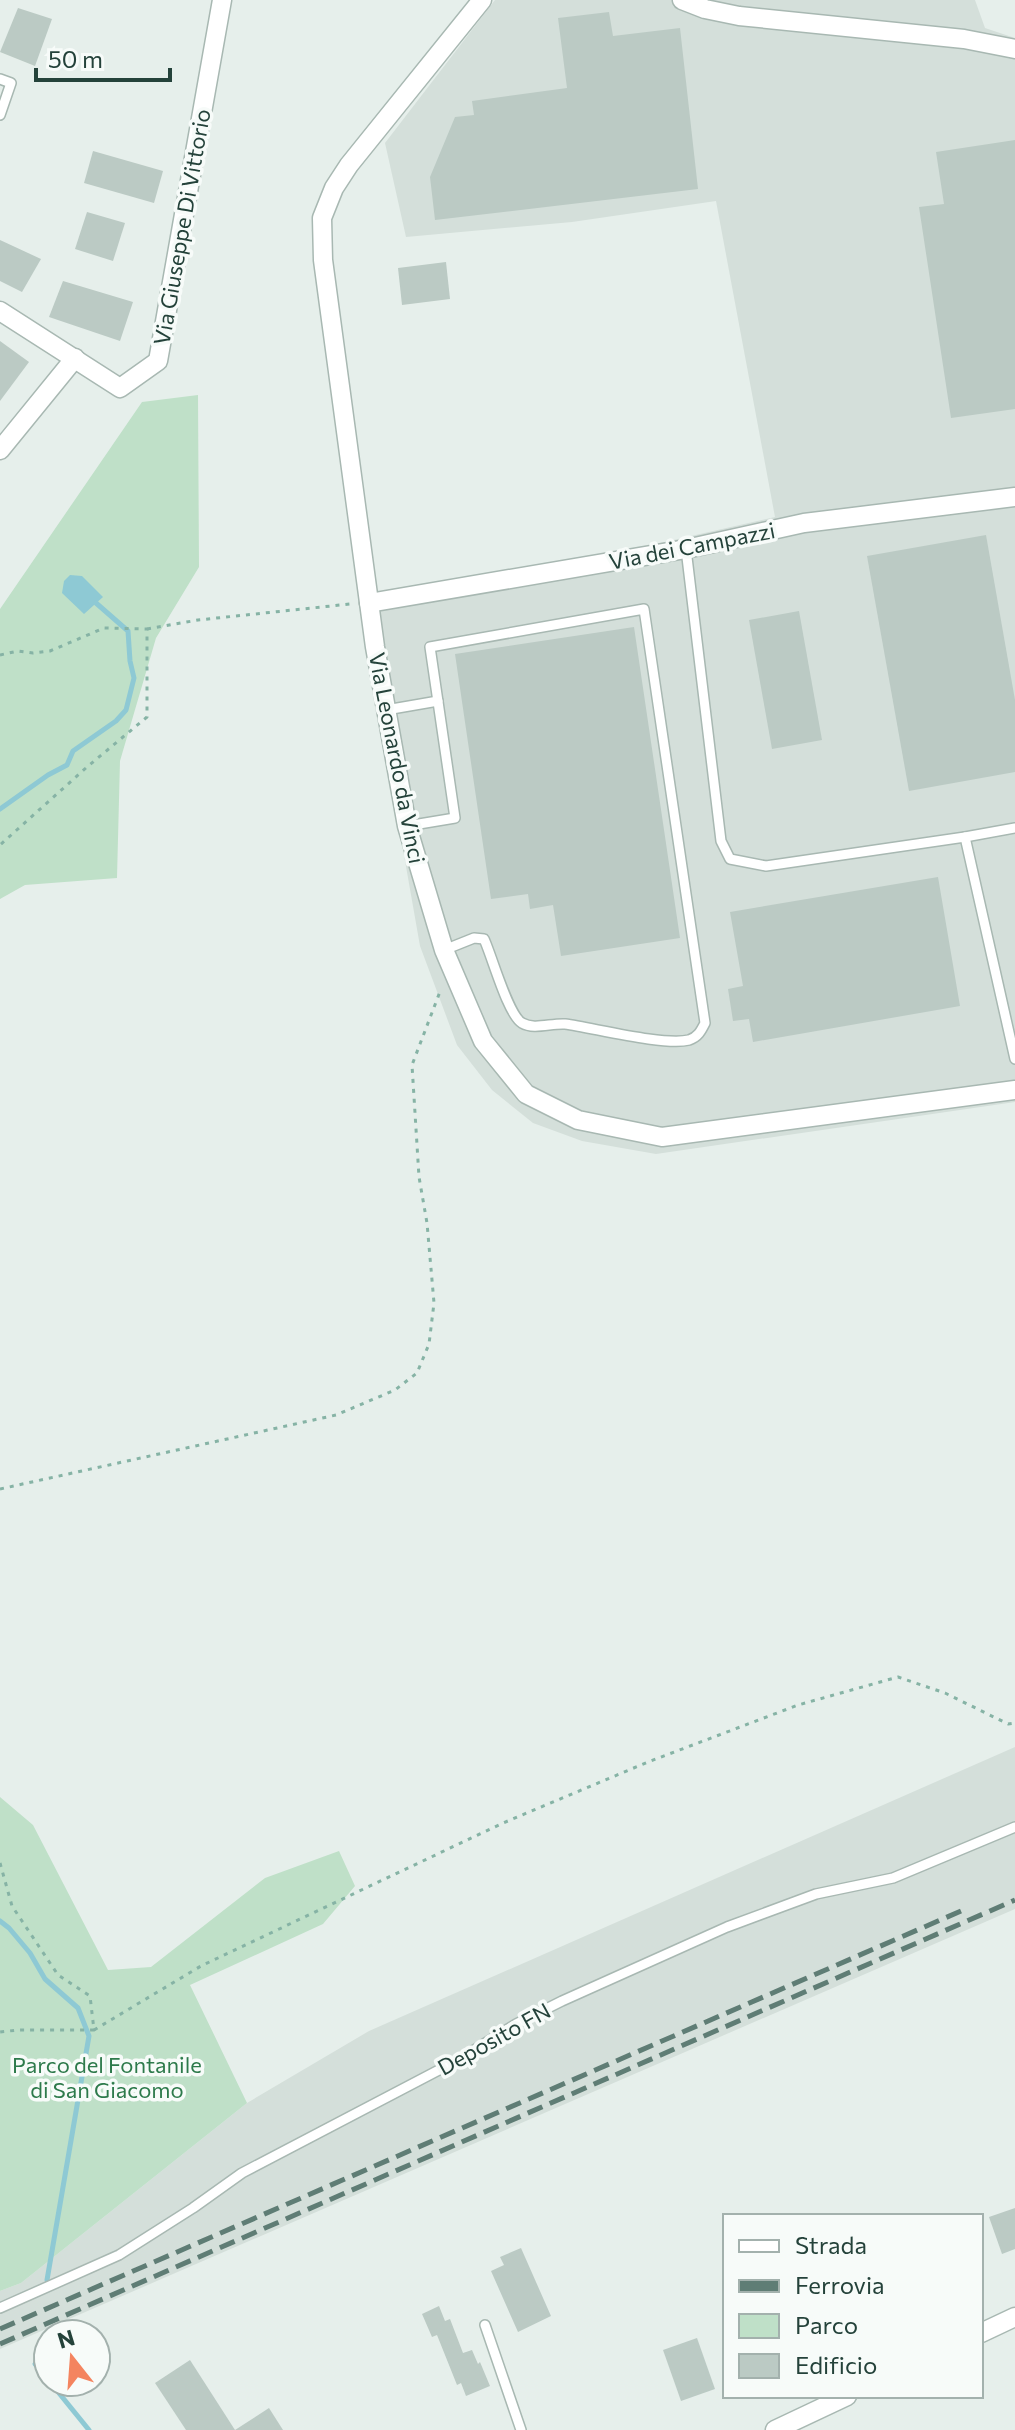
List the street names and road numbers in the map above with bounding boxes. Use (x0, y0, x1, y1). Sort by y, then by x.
street label: Via Giuseppe Di Vittorio (147, 107, 216, 347)
street label: Via dei Campazzi (607, 516, 777, 575)
street label: Via Leonardo da Vinci (364, 650, 431, 866)
street label: Deposito FN (433, 1996, 555, 2081)

